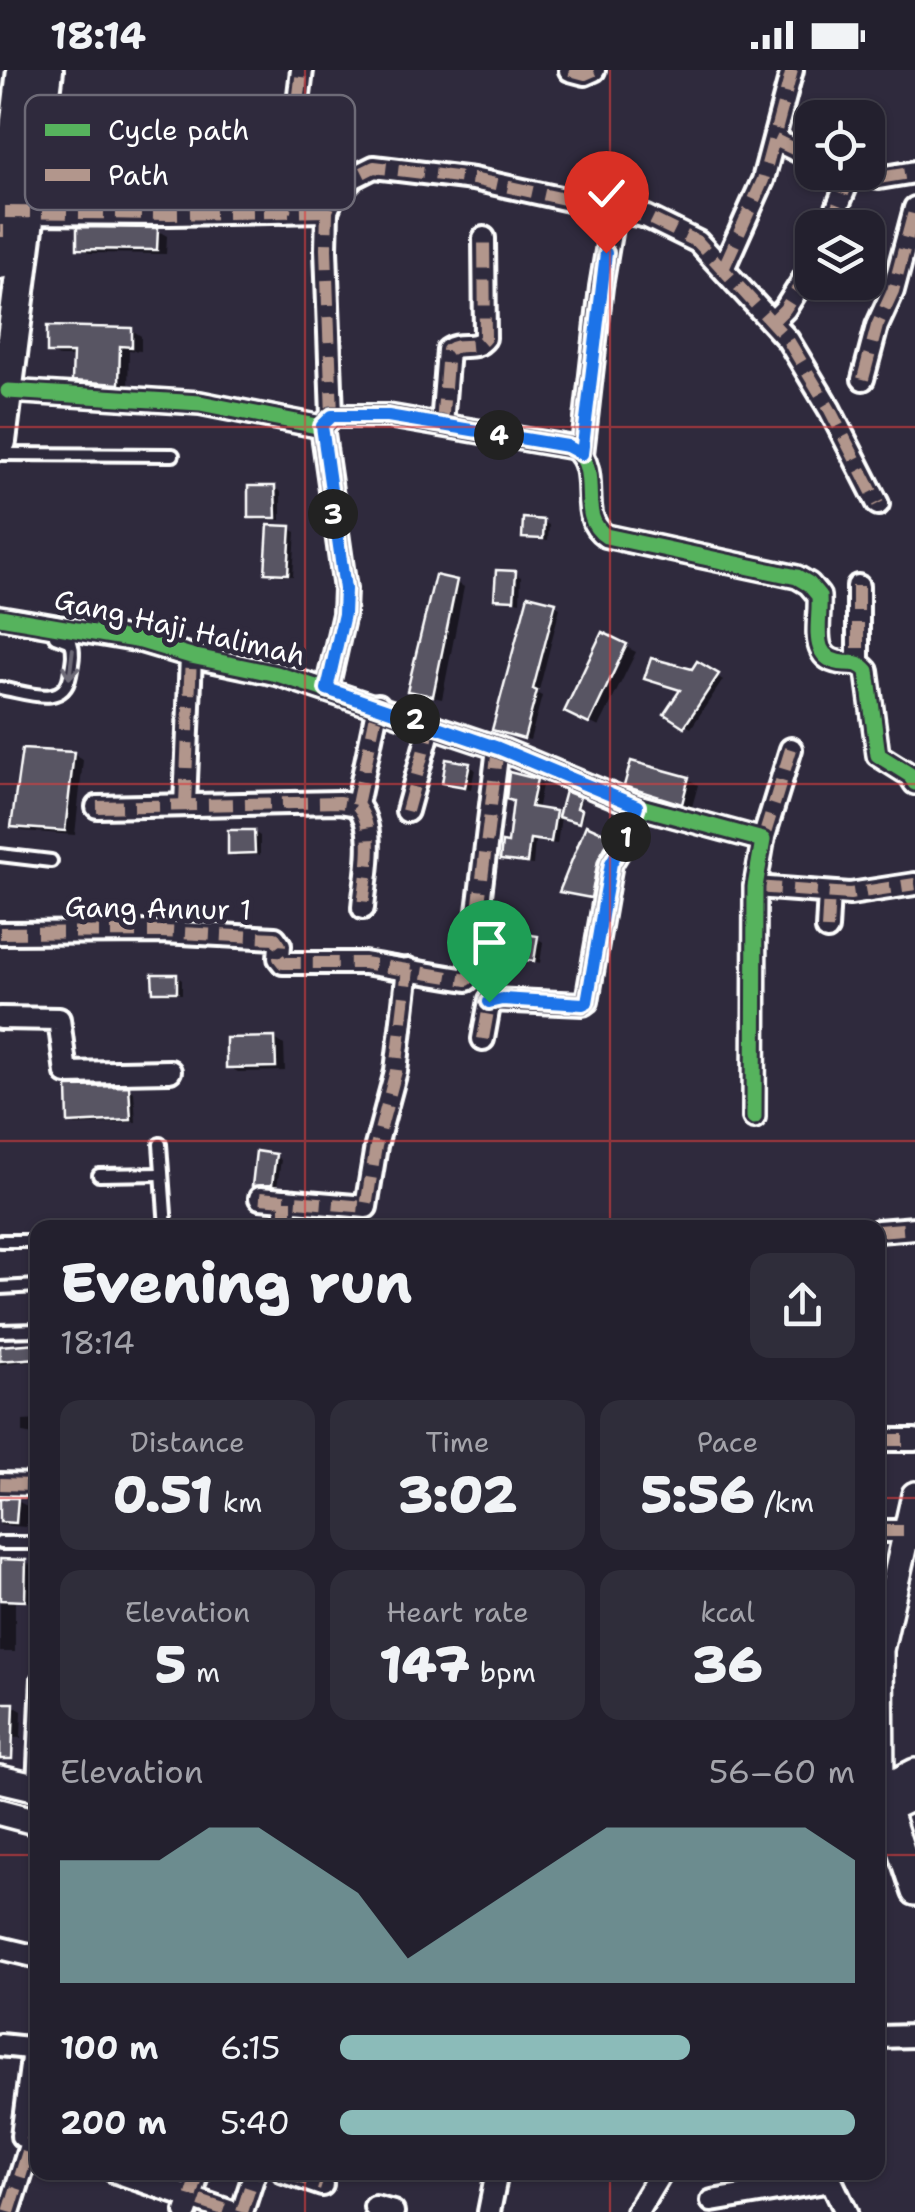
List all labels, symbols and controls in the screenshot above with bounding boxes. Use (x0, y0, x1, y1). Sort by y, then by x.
text: 18:14 (50, 10, 146, 61)
legend (25, 95, 355, 210)
map controls (795, 100, 885, 300)
button: locate (795, 100, 885, 190)
text: Cycle path (108, 111, 250, 149)
pin (564, 151, 649, 254)
text: Path (108, 156, 169, 194)
icon: check (579, 166, 634, 221)
button: layers (795, 210, 885, 300)
pin: 4 (474, 410, 524, 460)
text: 4 (489, 416, 509, 454)
pin: 3 (308, 489, 358, 539)
text: 3 (323, 495, 343, 533)
street label: Gang Haji Halimah (51, 580, 309, 674)
one-way arrow (61, 647, 80, 680)
pin: 2 (390, 694, 440, 744)
text: 2 (405, 700, 425, 738)
pin: 1 (601, 812, 651, 862)
text: 1 (620, 818, 632, 856)
street label: Gang Annur 1 (64, 887, 252, 929)
pin (447, 900, 532, 1003)
icon: arrive (462, 915, 517, 970)
text: Evening run (60, 1246, 412, 1320)
button: share (750, 1253, 855, 1358)
text: 18:14 (60, 1321, 135, 1364)
text: Distance (130, 1423, 245, 1461)
text: Time (425, 1423, 490, 1461)
text: Pace (697, 1423, 758, 1461)
text: 0.51 (113, 1461, 213, 1528)
text: 3:02 (398, 1461, 517, 1528)
text: 5:56 (641, 1461, 755, 1528)
text: km (213, 1483, 262, 1521)
text: /km (755, 1483, 814, 1521)
text: Elevation (125, 1593, 250, 1631)
text: Heart rate (386, 1593, 529, 1631)
text: kcal (700, 1593, 755, 1631)
text: 5 (155, 1631, 186, 1698)
text: 147 (379, 1631, 470, 1698)
text: 36 (692, 1631, 763, 1698)
text: m (186, 1653, 220, 1691)
text: bpm (470, 1653, 536, 1691)
text: Elevation (60, 1750, 203, 1793)
text: 56–60 m (709, 1750, 855, 1793)
text: 100 m (60, 2026, 159, 2069)
text: 6:15 (220, 2026, 280, 2069)
text: 200 m (60, 2101, 167, 2144)
text: 5:40 (220, 2101, 290, 2144)

